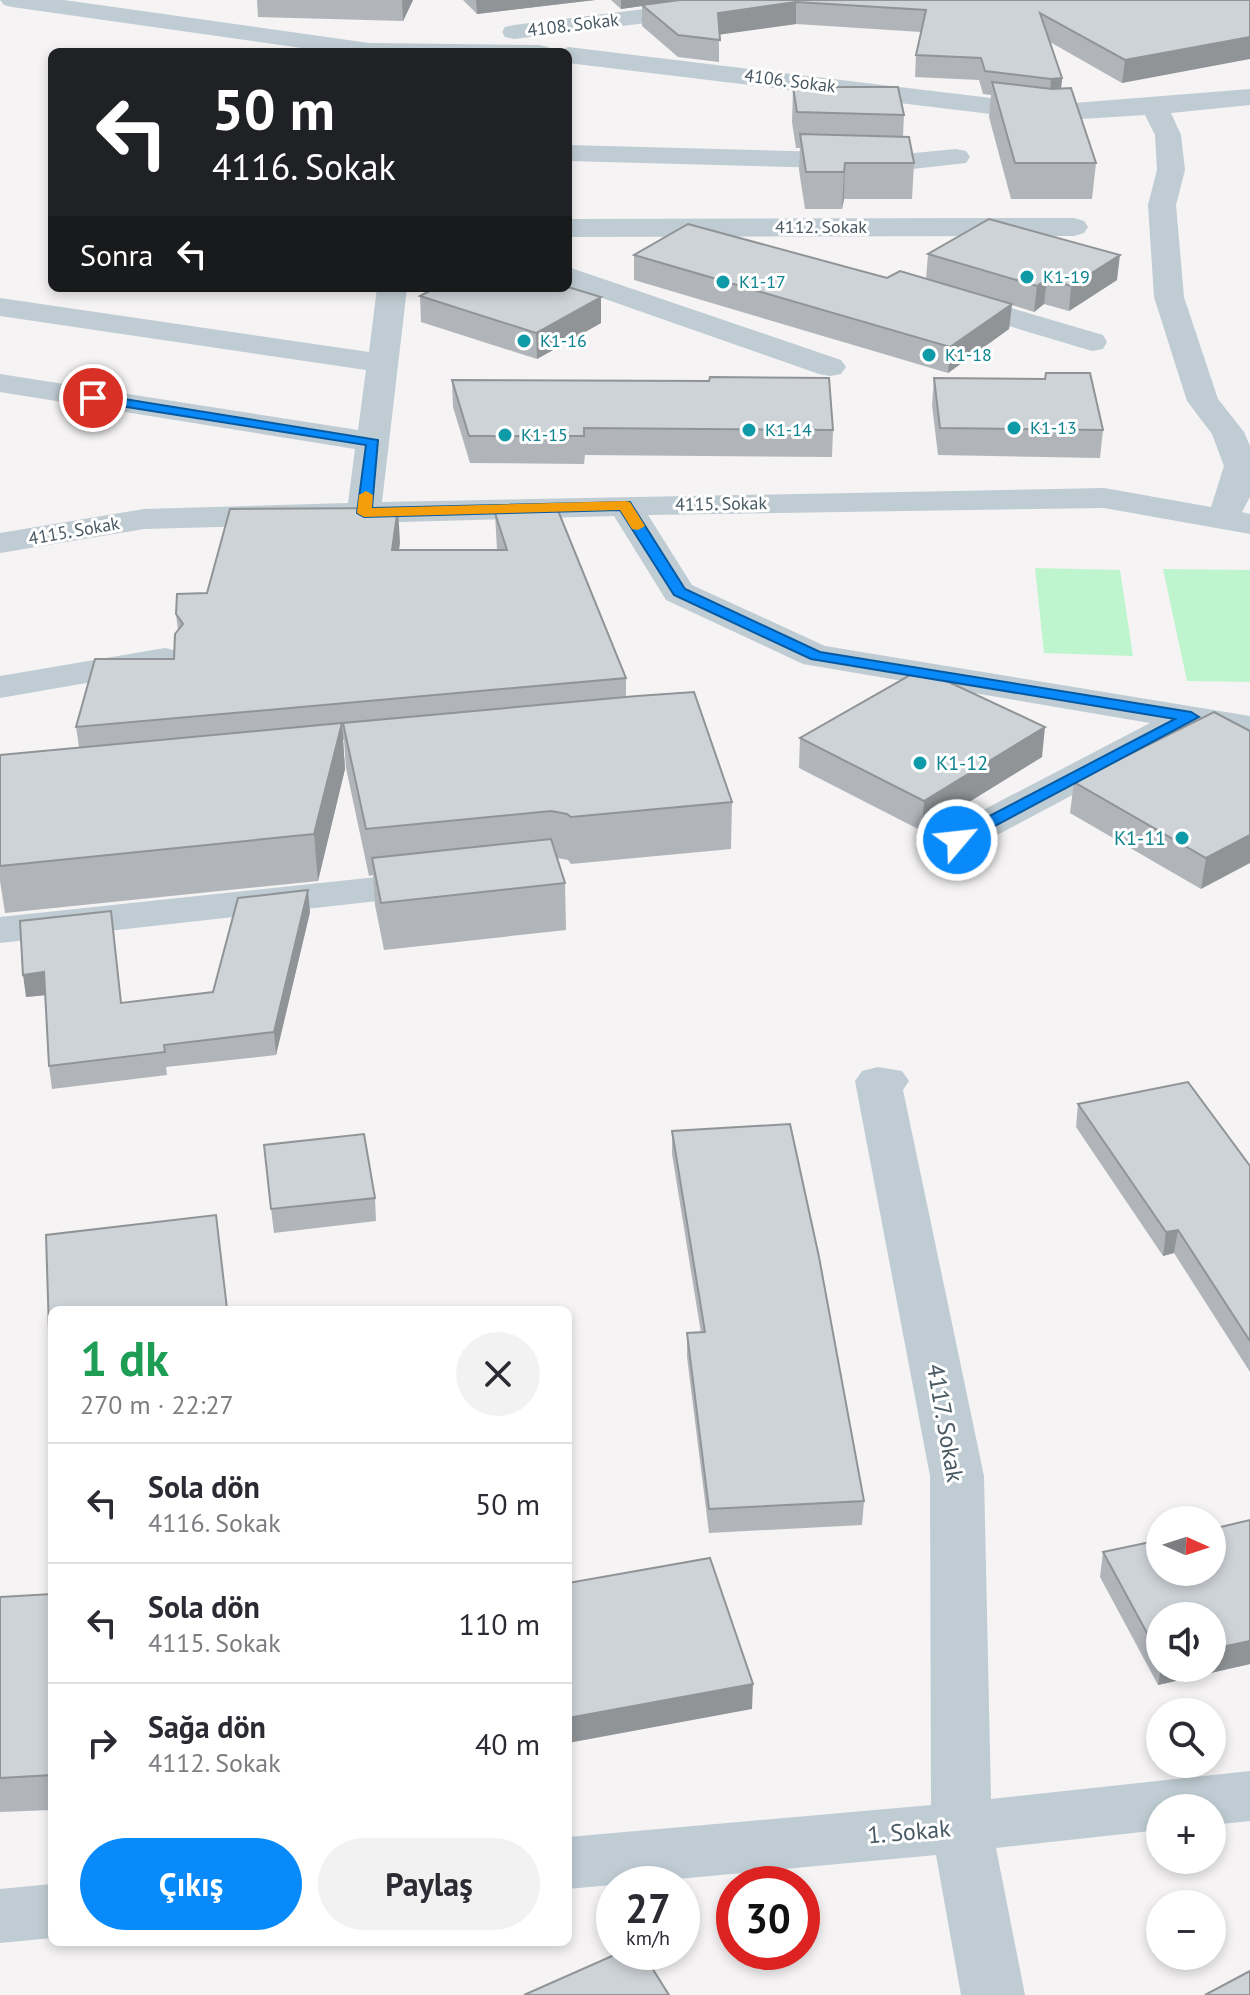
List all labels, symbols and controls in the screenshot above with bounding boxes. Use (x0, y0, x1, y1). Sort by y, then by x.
street label: 4108. Sokak (526, 7, 620, 42)
street label: 4106. Sokak (743, 63, 837, 98)
text: 50 m (212, 73, 335, 145)
icon: left (80, 80, 184, 184)
text: 4116. Sokak (212, 143, 396, 190)
street label: 4112. Sokak (775, 215, 867, 238)
icon: left (170, 232, 214, 276)
text: Sonra (80, 235, 154, 274)
place label: K1-19 (1043, 265, 1090, 288)
marker: K1-19 (1018, 268, 1036, 286)
place label: K1-17 (739, 270, 786, 293)
marker: K1-17 (714, 273, 732, 291)
place label: K1-16 (540, 329, 587, 352)
marker: K1-16 (515, 332, 533, 350)
place label: K1-18 (945, 343, 992, 366)
marker: K1-18 (920, 346, 938, 364)
pin (59, 364, 127, 432)
icon: arrive (71, 376, 115, 420)
place label: K1-13 (1030, 416, 1077, 439)
place label: K1-14 (765, 418, 812, 441)
marker: K1-13 (1005, 419, 1023, 437)
marker: K1-14 (740, 421, 758, 439)
place label: K1-15 (521, 423, 568, 446)
marker: K1-15 (496, 426, 514, 444)
street label: 4115. Sokak (675, 491, 767, 516)
street label: 4115. Sokak (27, 511, 122, 550)
place label: K1-12 (936, 750, 988, 776)
marker: K1-12 (911, 754, 929, 772)
position arrow (915, 798, 999, 882)
place label: K1-11 (1114, 825, 1166, 851)
marker: K1-11 (1173, 829, 1191, 847)
text: 1 dk (80, 1327, 169, 1389)
button: close (456, 1332, 540, 1416)
street label: 4117. Sokak (920, 1361, 971, 1485)
text: 270 m · 22:27 (80, 1388, 234, 1421)
text: Sola dön (148, 1467, 260, 1506)
icon: left (80, 1481, 124, 1525)
text: 50 m (475, 1484, 540, 1523)
text: 4116. Sokak (148, 1506, 281, 1539)
north arrow (1146, 1506, 1226, 1586)
map controls (1146, 1506, 1226, 1970)
text: Sola dön (148, 1587, 260, 1626)
icon: left (80, 1601, 124, 1645)
button: sound (1146, 1602, 1226, 1682)
text: 110 m (459, 1604, 540, 1643)
text: 4115. Sokak (148, 1626, 281, 1659)
button: search (1146, 1698, 1226, 1778)
text: Sağa dön (148, 1707, 266, 1746)
icon: right (80, 1721, 124, 1765)
text: 40 m (475, 1724, 540, 1763)
text: 4112. Sokak (148, 1746, 281, 1779)
button: + (1146, 1794, 1226, 1874)
street label: 1. Sokak (866, 1812, 952, 1851)
button: Çıkış (80, 1838, 302, 1930)
button: Paylaş (318, 1838, 540, 1930)
speed limit sign: 30 (716, 1866, 820, 1970)
text: 27 (625, 1882, 671, 1934)
button: − (1146, 1890, 1226, 1970)
text: km/h (626, 1925, 670, 1951)

